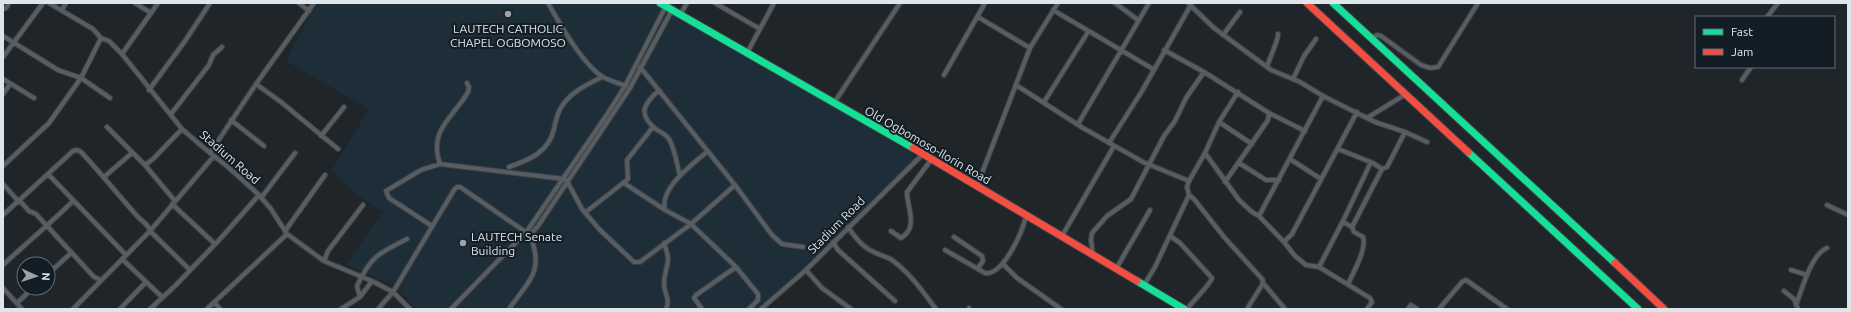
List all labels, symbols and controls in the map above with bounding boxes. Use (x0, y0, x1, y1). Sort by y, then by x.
marker: LAUTECH CATHOLIC CHAPEL OGBOMOSO (503, 9, 513, 19)
legend (1695, 16, 1835, 68)
place label: LAUTECH CATHOLIC CHAPEL OGBOMOSO (450, 22, 566, 49)
text: Fast (1731, 25, 1753, 38)
text: Jam (1731, 45, 1753, 58)
street label: Old Ogbomoso-Ilorin Road (863, 103, 993, 187)
street label: Stadium Road (198, 128, 262, 186)
street label: Stadium Road (805, 194, 867, 256)
place label: LAUTECH Senate Building (471, 230, 562, 257)
marker: LAUTECH Senate Building (458, 238, 468, 248)
north arrow (16, 256, 56, 296)
text: N (40, 272, 52, 281)

